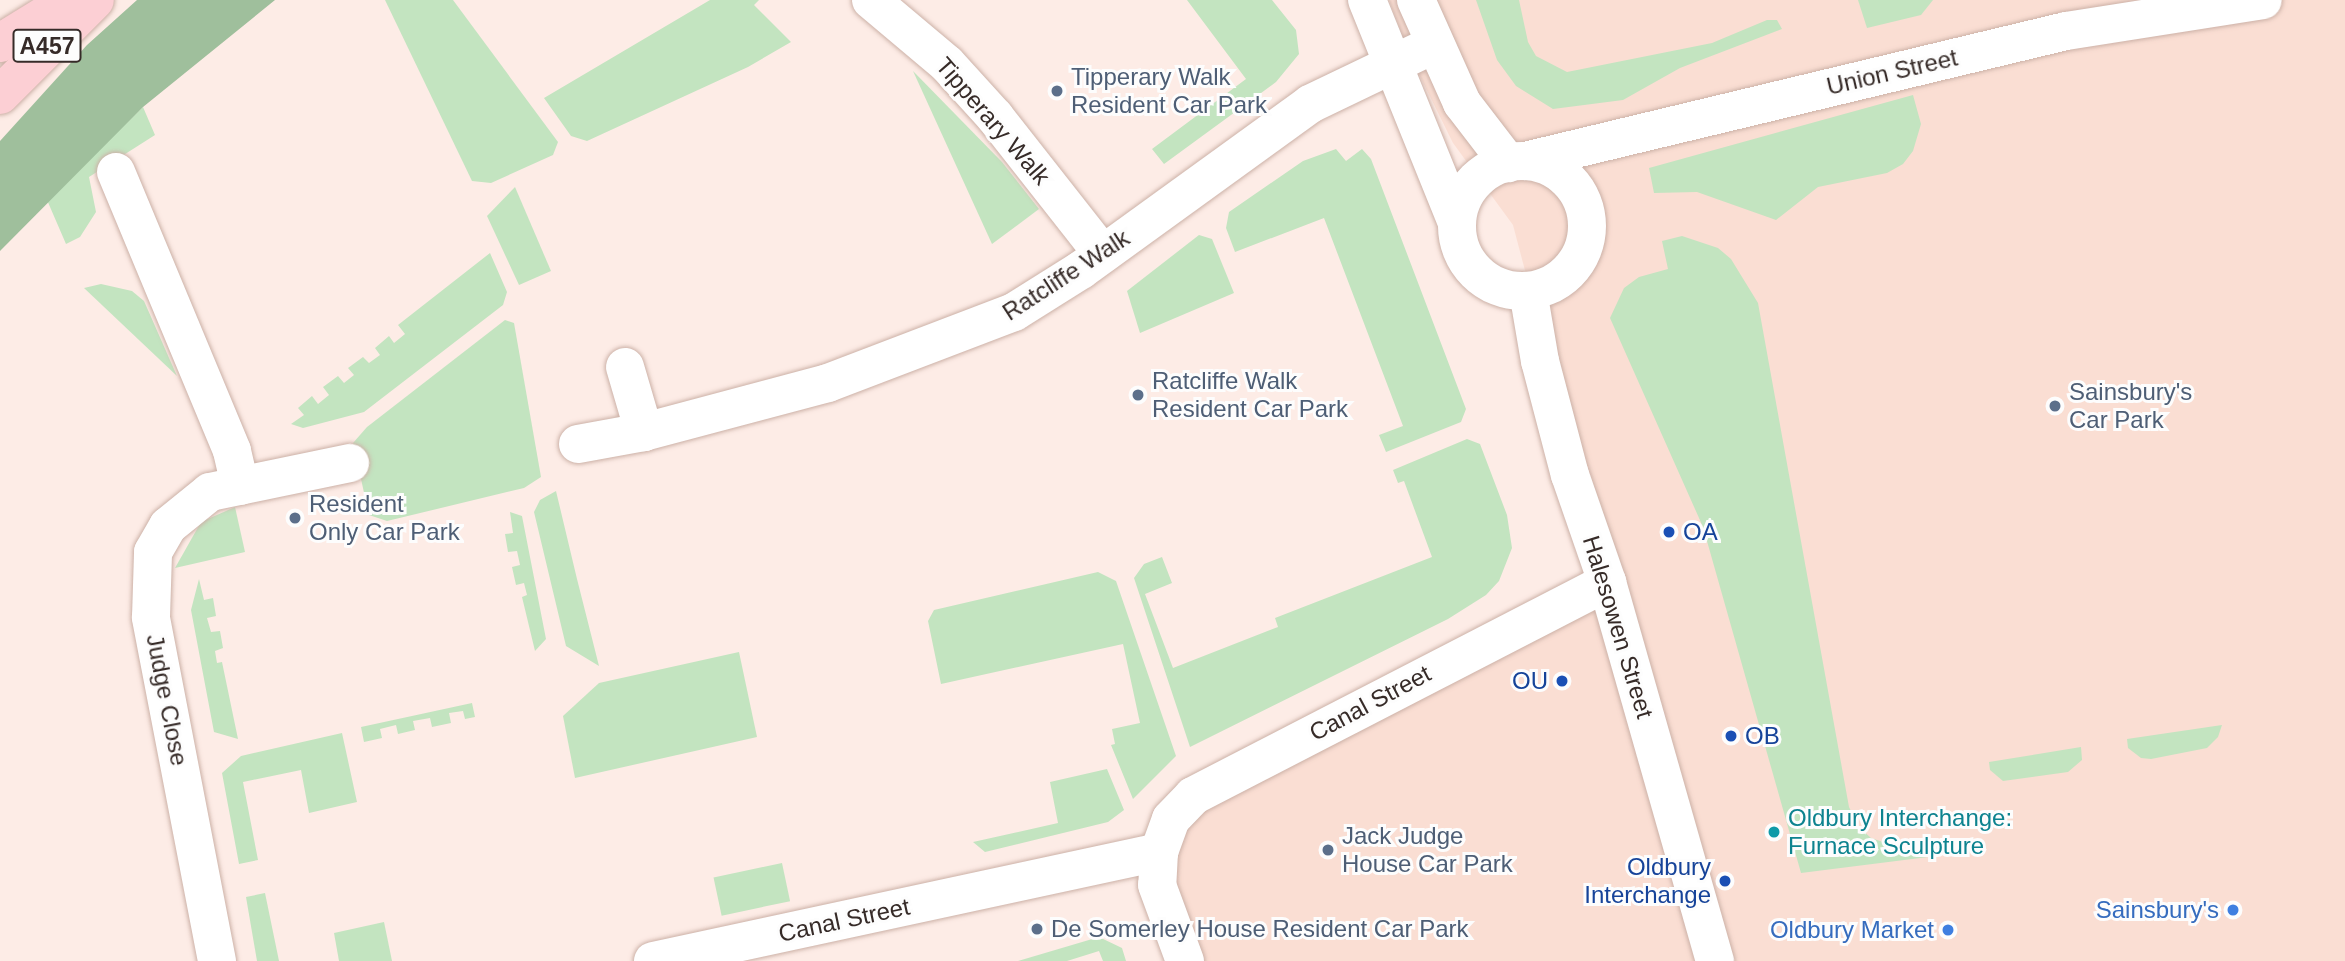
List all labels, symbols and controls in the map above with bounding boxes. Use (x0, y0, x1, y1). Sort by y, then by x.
road number: A457 (12, 26, 82, 66)
street label: Union Street (1824, 43, 1960, 101)
street label: Tipperary Walk (930, 51, 1056, 191)
place label: Tipperary Walk Resident Car Park (1071, 63, 1267, 119)
marker: Tipperary Walk Resident Car Park (1049, 83, 1065, 99)
street label: Ratcliffe Walk (997, 223, 1135, 327)
place label: Ratcliffe Walk Resident Car Park (1152, 367, 1348, 423)
place label: Sainsbury's Car Park (2069, 378, 2192, 434)
marker: Ratcliffe Walk Resident Car Park (1130, 387, 1146, 403)
marker: Sainsbury's Car Park (2047, 398, 2063, 414)
place label: Resident Only Car Park (309, 490, 460, 546)
marker: Resident Only Car Park (287, 510, 303, 526)
place label: OA (1683, 518, 1718, 546)
marker: OA (1661, 524, 1677, 540)
street label: Halesowen Street (1577, 532, 1659, 722)
street label: Judge Close (140, 632, 194, 768)
street label: Canal Street (1304, 659, 1436, 747)
place label: OU (1512, 667, 1548, 695)
marker: OU (1554, 673, 1570, 689)
place label: OB (1745, 722, 1780, 750)
marker: OB (1723, 728, 1739, 744)
place label: Oldbury Interchange: Furnace Sculpture (1788, 804, 2012, 860)
place label: Jack Judge House Car Park (1342, 822, 1513, 878)
marker: Oldbury Interchange: Furnace Sculpture (1766, 824, 1782, 840)
marker: Jack Judge House Car Park (1320, 842, 1336, 858)
place label: Oldbury Interchange (1584, 853, 1711, 909)
marker: Oldbury Interchange (1717, 873, 1733, 889)
street label: Canal Street (776, 892, 912, 948)
place label: Sainsbury's (2096, 896, 2219, 924)
marker: Sainsbury's (2225, 902, 2241, 918)
place label: De Somerley House Resident Car Park (1051, 915, 1469, 943)
place label: Oldbury Market (1770, 916, 1934, 944)
marker: De Somerley House Resident Car Park (1029, 921, 1045, 937)
marker: Oldbury Market (1940, 922, 1956, 938)

